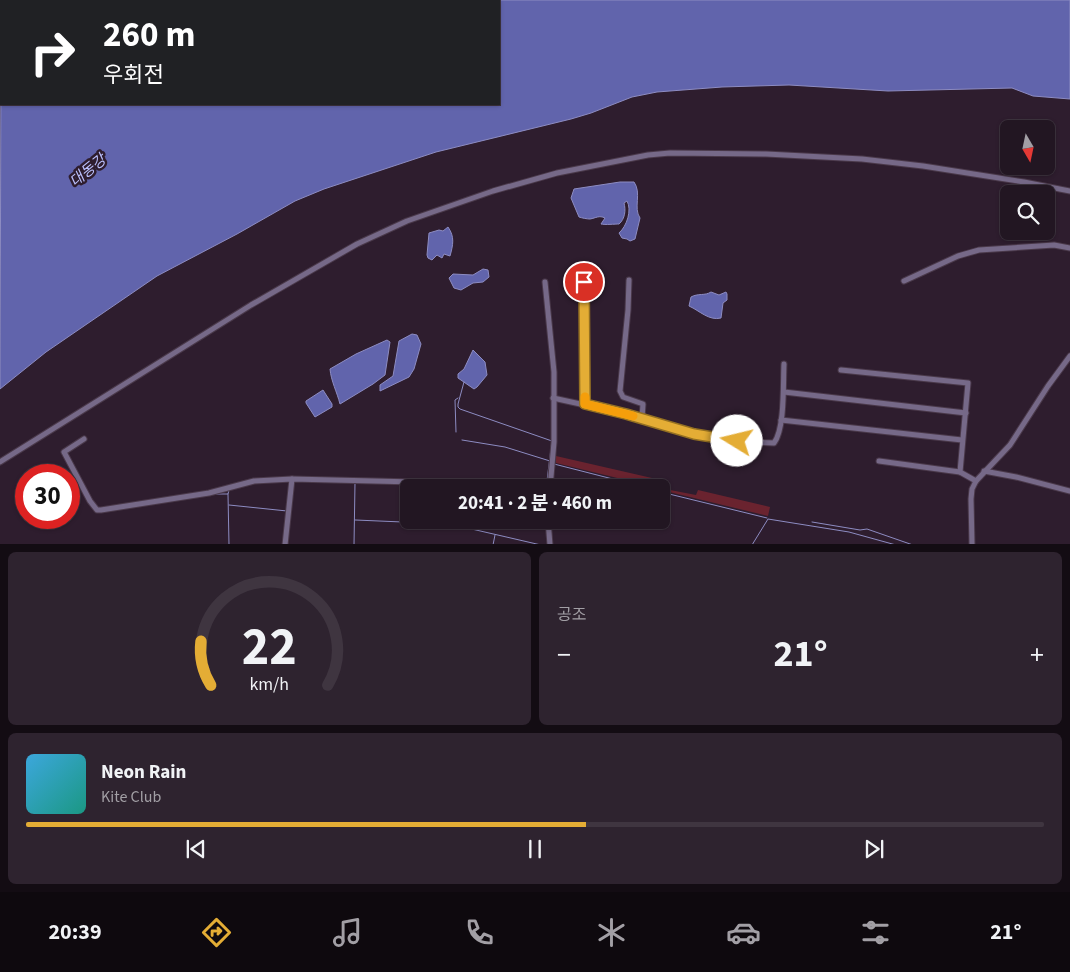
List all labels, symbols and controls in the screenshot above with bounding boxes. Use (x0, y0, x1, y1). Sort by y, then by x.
text: 260 m (103, 10, 195, 60)
icon: right (20, 20, 85, 85)
text: 우회전 (103, 59, 164, 91)
north arrow (1000, 120, 1055, 175)
map controls (1000, 120, 1055, 240)
water label: 대동강 (65, 148, 112, 192)
button: search (1000, 185, 1055, 240)
pin (563, 261, 605, 303)
icon: arrive (570, 268, 598, 296)
position arrow (710, 414, 762, 466)
speed limit sign: 30 (15, 464, 80, 529)
text: 20:41 · 2 분 · 460 m (458, 490, 612, 517)
text: 공조 (557, 604, 586, 626)
text: 22 (242, 611, 297, 685)
text: 21° (774, 627, 828, 681)
text: − (557, 635, 571, 675)
text: + (1030, 635, 1044, 675)
text: km/h (250, 672, 289, 697)
text: Neon Rain (101, 759, 186, 786)
text: Kite Club (101, 786, 161, 808)
icon: previous (182, 835, 210, 863)
icon: pause (521, 835, 549, 863)
icon: next (860, 835, 888, 863)
icon: directions (199, 915, 234, 950)
icon: music (330, 915, 365, 950)
icon: phone (462, 915, 497, 950)
icon: climate (594, 915, 629, 950)
icon: car (726, 915, 761, 950)
icon: filters (858, 915, 893, 950)
text: 20:39 (48, 916, 102, 948)
text: 21° (990, 916, 1021, 948)

